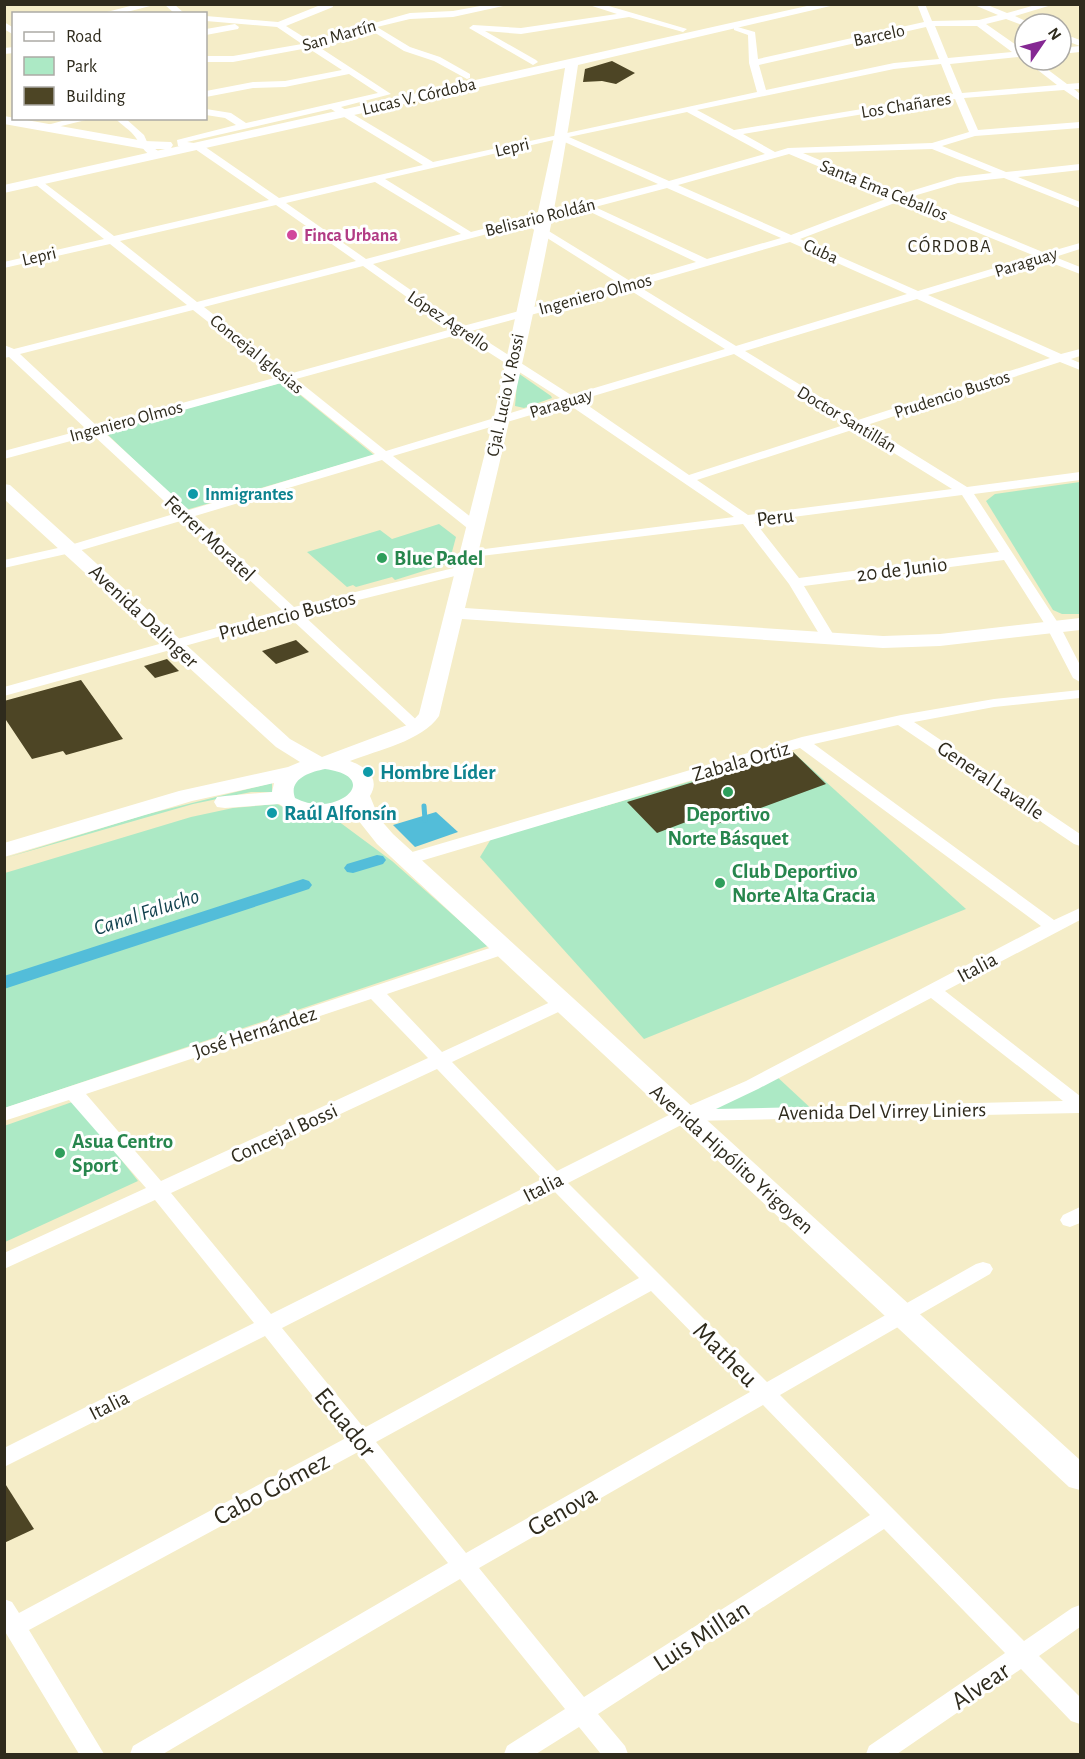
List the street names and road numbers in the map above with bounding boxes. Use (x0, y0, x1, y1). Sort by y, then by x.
street label: San Martín (300, 17, 378, 55)
street label: Barcelo (852, 22, 907, 50)
street label: Lucas V. Córdoba (361, 75, 478, 119)
street label: Los Chañares (860, 90, 952, 122)
street label: Lepri (493, 135, 531, 161)
street label: Santa Ema Ceballos (817, 157, 950, 225)
street label: Belisario Roldán (483, 196, 597, 240)
street label: Cuba (801, 236, 841, 268)
street label: Lepri (20, 244, 58, 270)
street label: Paraguay (993, 245, 1060, 281)
street label: Ingeniero Olmos (537, 271, 654, 319)
street label: López Agrello (404, 288, 493, 356)
street label: Concejal Iglesias (206, 312, 307, 398)
street label: Cjal. Lucio V. Rossi (484, 332, 528, 458)
street label: Prudencio Bustos (892, 368, 1012, 422)
street label: Doctor Santillán (794, 383, 899, 456)
street label: Paraguay (528, 386, 595, 422)
street label: Ingeniero Olmos (68, 398, 185, 446)
street label: Ferrer Moratel (160, 491, 259, 585)
street label: Peru (755, 505, 795, 530)
street label: 20 de Junio (856, 554, 949, 585)
street label: Avenida Dalinger (85, 561, 203, 672)
street label: Prudencio Bustos (216, 587, 358, 644)
street label: General Lavalle (934, 737, 1048, 824)
street label: Zabala Ortiz (690, 738, 792, 785)
street label: Italia (954, 948, 1001, 987)
street label: José Hernández (191, 1003, 319, 1062)
street label: Avenida Hipólito Yrigoyen (646, 1081, 817, 1238)
street label: Avenida Del Virrey Liniers (778, 1099, 986, 1124)
street label: Concejal Bossi (228, 1100, 341, 1167)
street label: Italia (520, 1168, 567, 1206)
street label: Matheu (688, 1317, 763, 1392)
street label: Ecuador (309, 1383, 381, 1463)
street label: Italia (86, 1386, 133, 1424)
street label: Cabo Gómez (209, 1448, 334, 1530)
street label: Genova (523, 1481, 602, 1541)
street label: Luis Millan (649, 1595, 754, 1676)
street label: Alvear (947, 1657, 1015, 1715)

